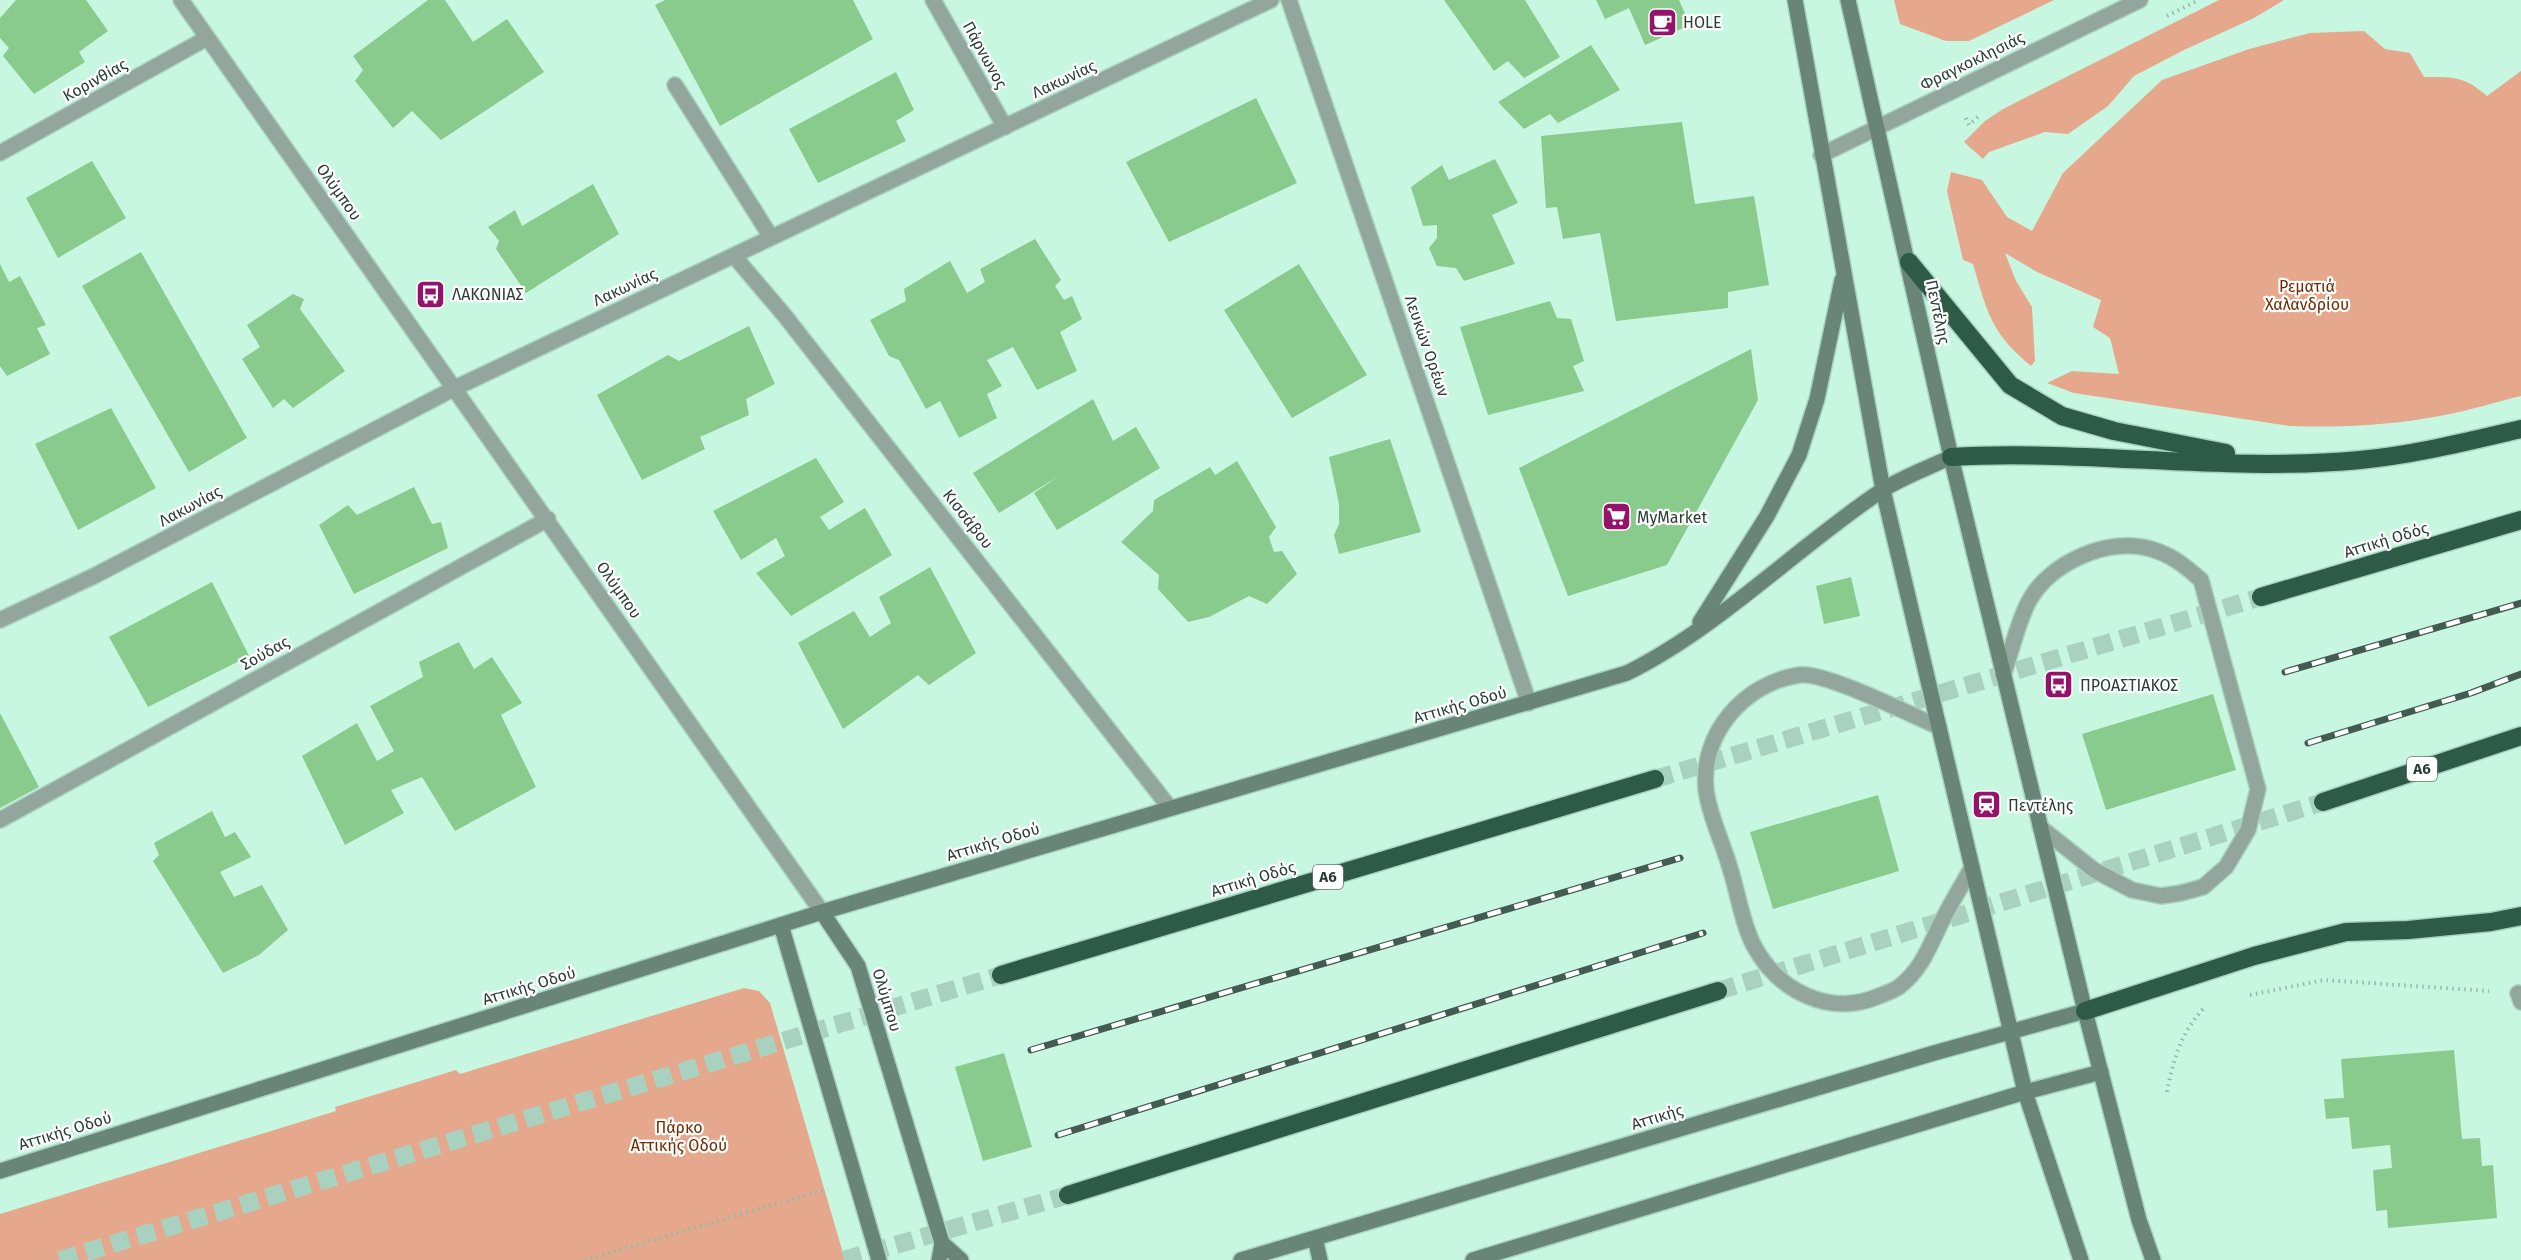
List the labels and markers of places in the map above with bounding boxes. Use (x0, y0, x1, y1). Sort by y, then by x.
cafe icon: HOLE (1646, 6, 1678, 38)
place label: HOLE (1683, 13, 1721, 32)
bus stop icon: ΛΑΚΩΝΙΑΣ (415, 278, 447, 310)
place label: ΛΑΚΩΝΙΑΣ (452, 285, 524, 304)
supermarket icon: MyMarket (1600, 501, 1632, 533)
place label: MyMarket (1637, 508, 1707, 527)
bus stop icon: ΠΡΟΑΣΤΙΑΚΟΣ (2043, 669, 2075, 701)
place label: ΠΡΟΑΣΤΙΑΚΟΣ (2080, 676, 2178, 695)
station icon: Πεντέλης (1971, 789, 2003, 821)
place label: Πεντέλης (2008, 796, 2074, 815)

